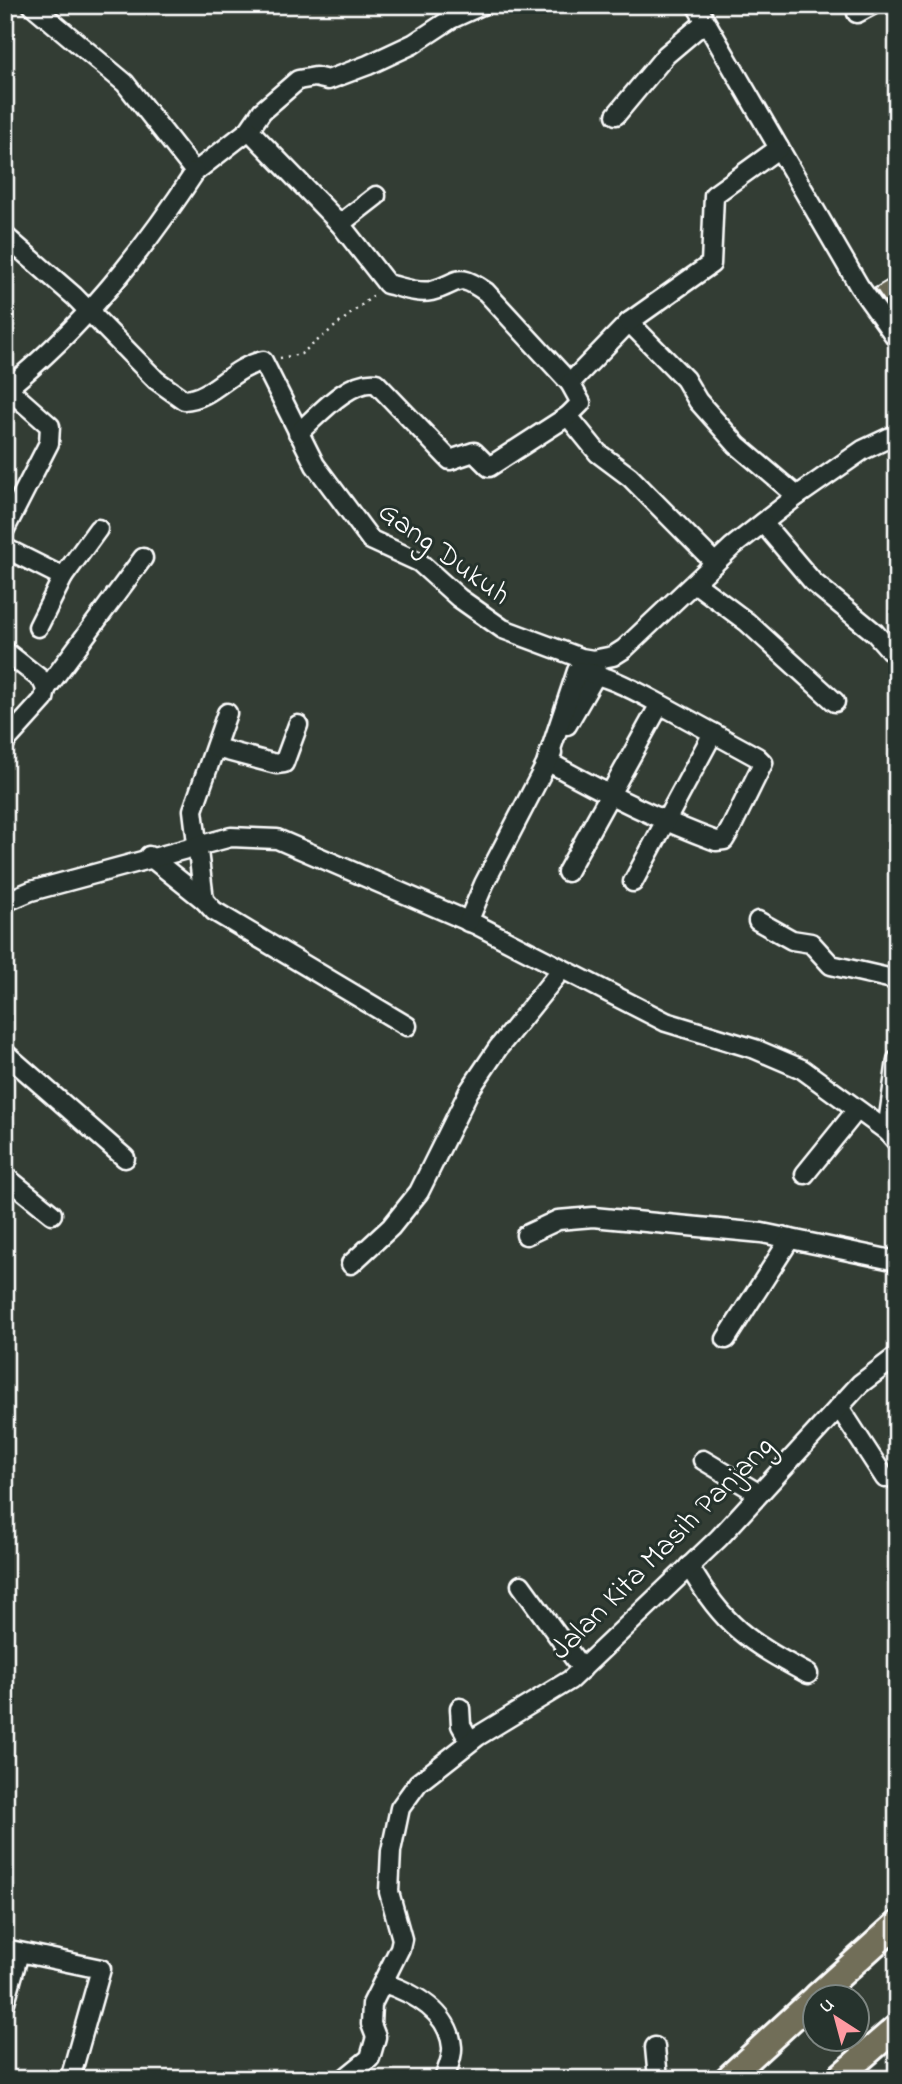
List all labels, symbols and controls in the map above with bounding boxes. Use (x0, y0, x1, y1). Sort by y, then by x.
street label: Gang Dukuh (368, 491, 519, 618)
street label: Jalan Kita Masih Panjang (541, 1427, 785, 1671)
north arrow (800, 1982, 870, 2052)
text: U (815, 1992, 840, 2021)

